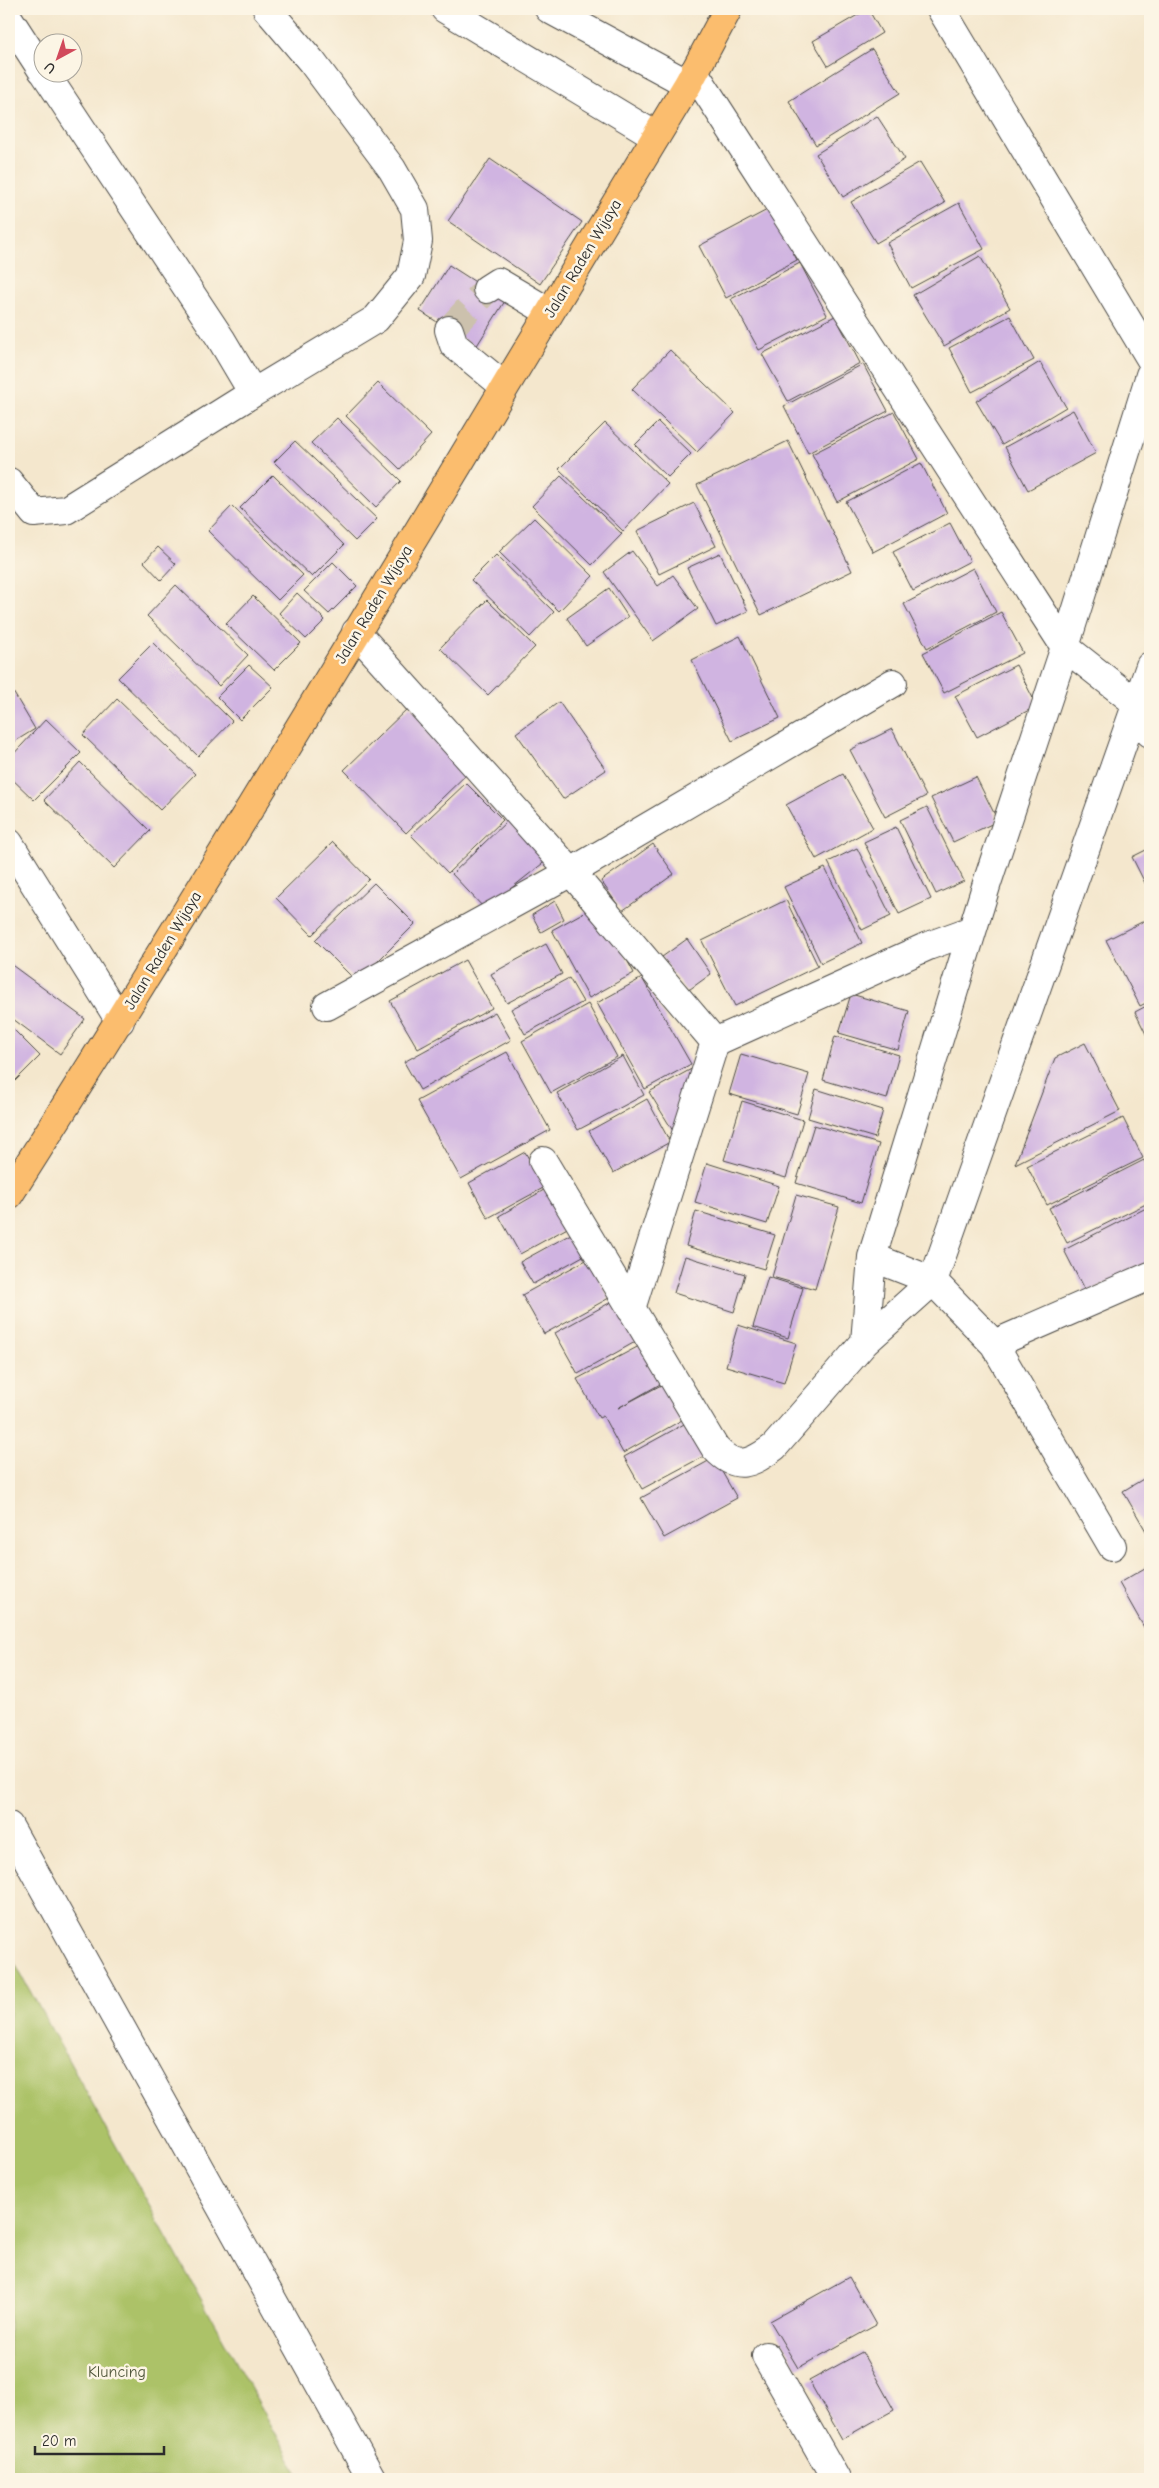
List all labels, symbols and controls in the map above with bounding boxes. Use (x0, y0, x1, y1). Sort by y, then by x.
north arrow (32, 32, 82, 82)
text: U (41, 58, 59, 77)
street label: Jalan Raden Wijaya (541, 196, 625, 321)
street label: Jalan Raden Wijaya (332, 542, 416, 667)
street label: Jalan Raden Wijaya (121, 888, 205, 1013)
park label: Kluncing (88, 2363, 146, 2381)
scale bar (35, 2423, 164, 2455)
text: 20 m (42, 2432, 76, 2450)

